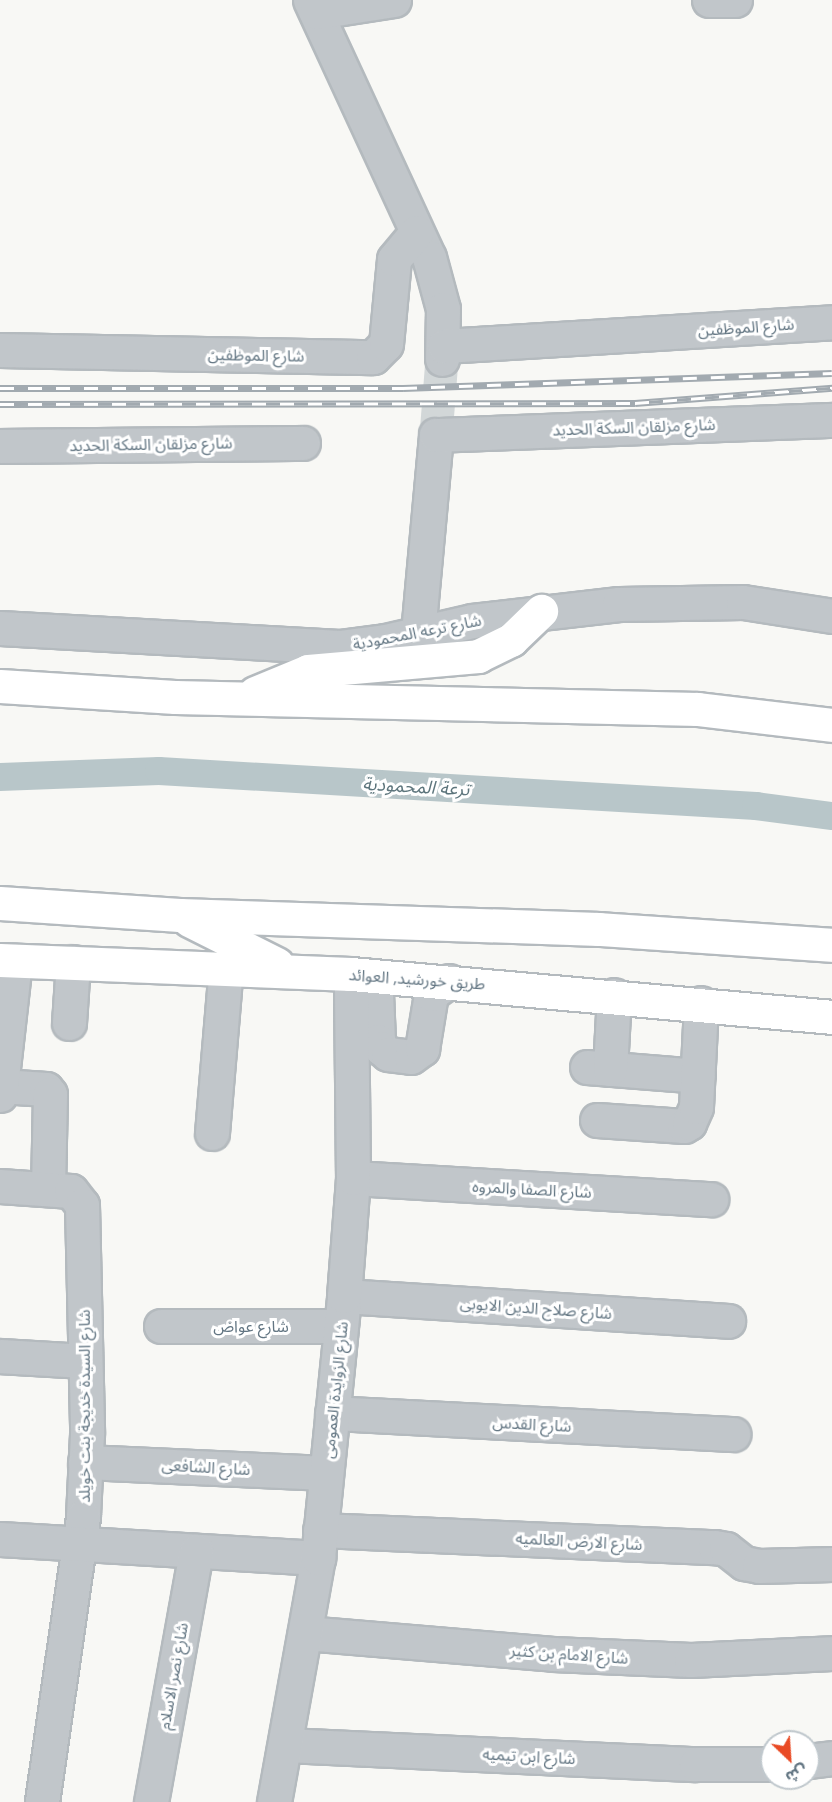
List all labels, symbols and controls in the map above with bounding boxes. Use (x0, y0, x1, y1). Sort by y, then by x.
street label: شارع الموظفين (697, 314, 795, 340)
street label: شارع الموظفين (208, 345, 304, 365)
street label: شارع مزلقان السكة الحديد (552, 415, 716, 439)
street label: شارع مزلقان السكة الحديد (69, 433, 233, 455)
street label: شارع ترعه المحمودية (351, 610, 483, 654)
water label: ترعة المحمودية (362, 772, 470, 800)
street label: طريق خورشيد, العوائد (348, 965, 486, 993)
street label: شارع الصفا والمروه (472, 1176, 592, 1202)
street label: شارع صلاح الدين الايوبى (459, 1293, 613, 1323)
street label: شارع السيدة خديجة بنت خويلد (74, 1309, 94, 1503)
street label: شارع عواض (213, 1316, 289, 1336)
street label: شارع الزوايدة العمومى (318, 1320, 352, 1460)
street label: شارع القدس (492, 1412, 572, 1436)
street label: شارع الشافعى (161, 1455, 251, 1479)
street label: شارع الارض العالميه (515, 1528, 643, 1554)
street label: شارع نصر الاسلام (154, 1621, 192, 1731)
street label: شارع الامام بن كثير (509, 1640, 629, 1668)
north arrow (760, 1730, 820, 1790)
street label: شارع ابن تيميه (482, 1744, 576, 1768)
text: ش (782, 1760, 811, 1789)

